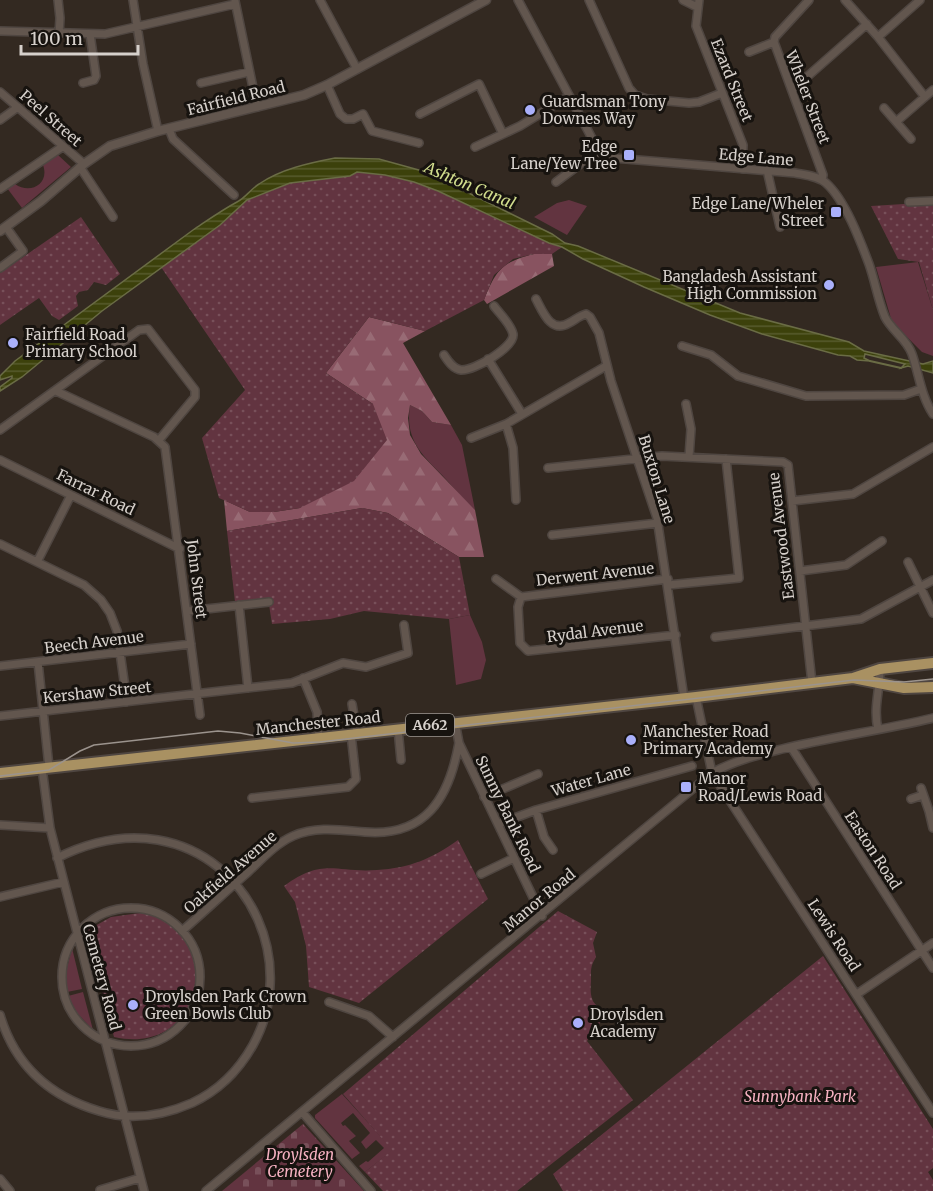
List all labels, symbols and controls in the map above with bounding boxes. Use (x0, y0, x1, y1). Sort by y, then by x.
scale bar (21, 18, 138, 56)
text: 100 m (30, 27, 83, 50)
street label: Ezard Street (707, 36, 757, 124)
street label: Wheler Street (781, 47, 835, 147)
street label: Fairfield Road (185, 77, 287, 119)
street label: Peel Street (16, 86, 86, 150)
place label: Guardsman Tony Downes Way (542, 92, 667, 128)
marker: Guardsman Tony Downes Way (523, 103, 537, 117)
place label: Edge Lane/Yew Tree (511, 137, 617, 173)
street label: Edge Lane (718, 144, 794, 170)
marker: Edge Lane/Yew Tree (622, 148, 636, 162)
water label: Ashton Canal (420, 156, 519, 213)
place label: Edge Lane/Wheler Street (692, 194, 824, 230)
marker: Edge Lane/Wheler Street (829, 205, 843, 219)
place label: Bangladesh Assistant High Commission (662, 267, 817, 303)
marker: Bangladesh Assistant High Commission (822, 278, 836, 292)
place label: Fairfield Road Primary School (25, 325, 138, 361)
marker: Fairfield Road Primary School (6, 336, 20, 350)
street label: Buxton Lane (634, 432, 680, 526)
street label: Farrar Road (54, 465, 138, 519)
street label: Eastwood Avenue (764, 471, 798, 601)
street label: John Street (183, 537, 211, 620)
street label: Derwent Avenue (535, 558, 655, 590)
street label: Rydal Avenue (546, 616, 644, 646)
street label: Beech Avenue (43, 626, 145, 658)
street label: Kershaw Street (42, 677, 152, 707)
street label: Manchester Road (255, 707, 381, 739)
road number: A662 (406, 714, 454, 736)
place label: Manchester Road Primary Academy (643, 722, 773, 758)
marker: Manchester Road Primary Academy (624, 733, 638, 747)
street label: Sunny Bank Road (471, 752, 545, 876)
street label: Water Lane (548, 760, 633, 801)
place label: Manor Road/Lewis Road (698, 769, 822, 805)
marker: Manor Road/Lewis Road (679, 780, 693, 794)
street label: Easton Road (841, 807, 905, 893)
street label: Oakfield Avenue (180, 826, 280, 917)
street label: Manor Road (499, 864, 579, 936)
street label: Lewis Road (804, 895, 864, 975)
street label: Cemetery Road (79, 922, 125, 1032)
place label: Droylsden Park Crown Green Bowls Club (145, 987, 307, 1023)
marker: Droylsden Park Crown Green Bowls Club (126, 998, 140, 1012)
place label: Droylsden Academy (589, 1005, 664, 1041)
marker: Droylsden Academy (571, 1016, 585, 1030)
park label: Sunnybank Park (744, 1087, 857, 1106)
park label: Droylsden Cemetery (265, 1145, 334, 1181)

